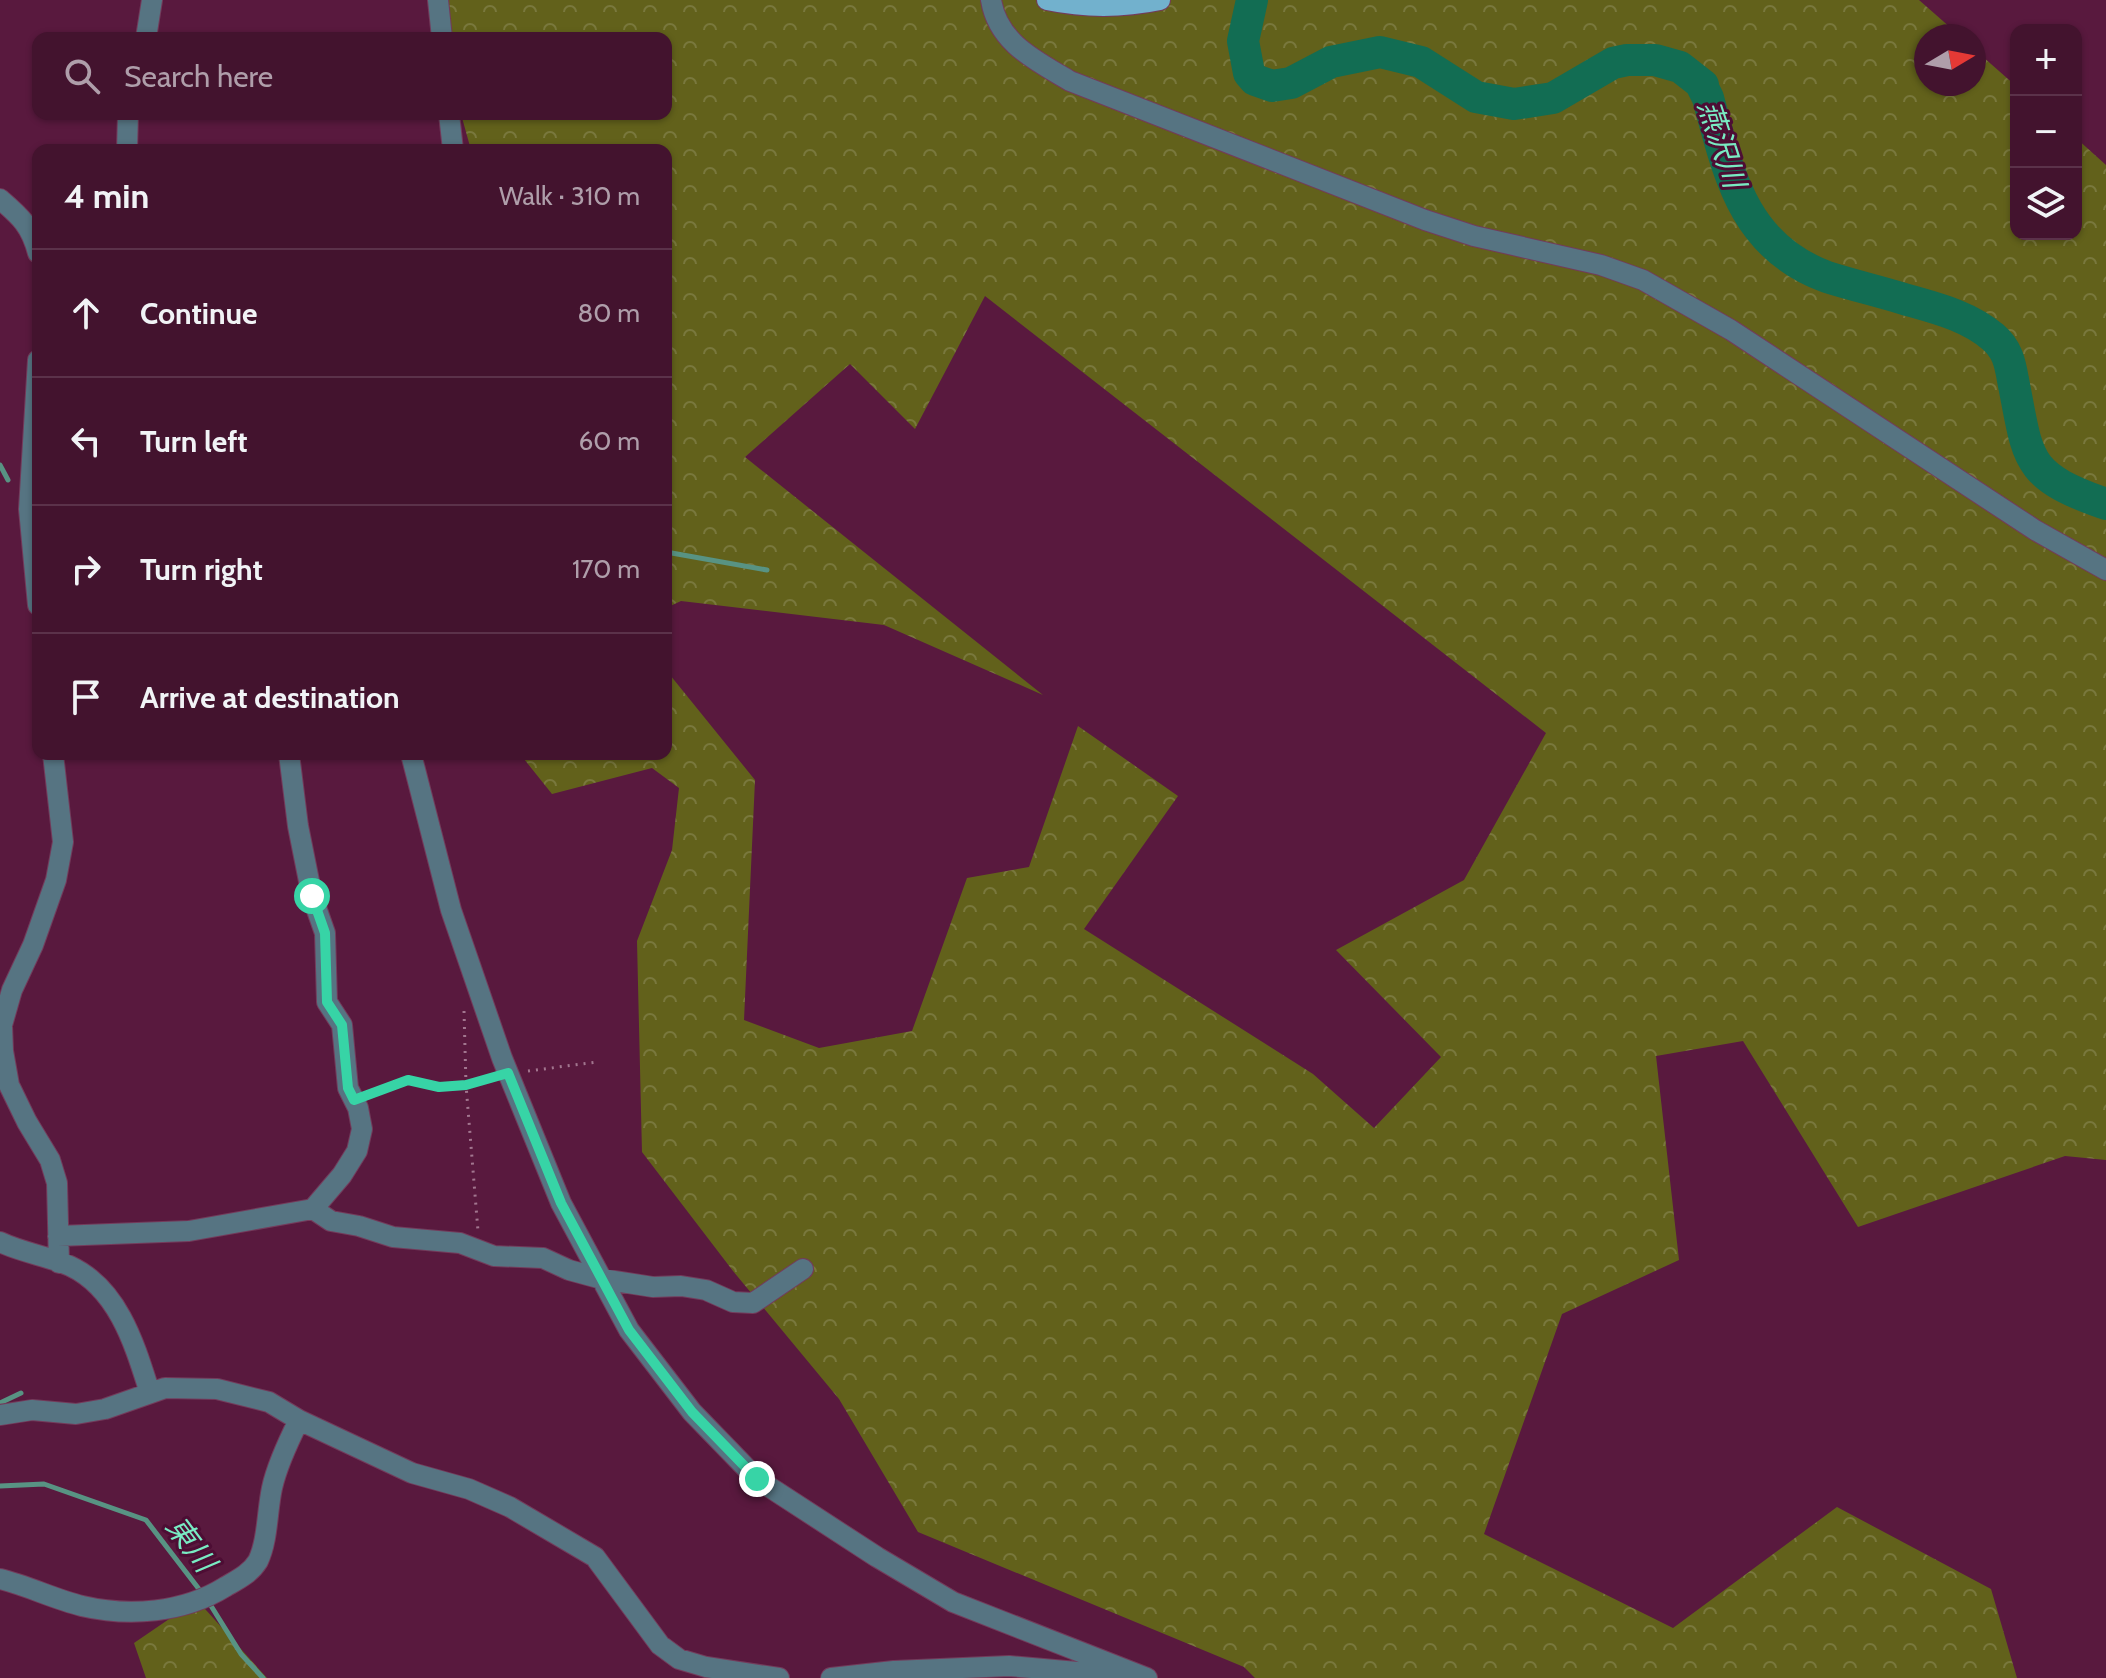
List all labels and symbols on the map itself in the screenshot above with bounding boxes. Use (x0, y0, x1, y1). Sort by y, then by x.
north arrow (1914, 24, 1986, 96)
water label: 燕沢川 (1690, 95, 1754, 195)
route start (294, 878, 330, 914)
route end (739, 1461, 775, 1497)
water label: 東川 (158, 1509, 226, 1581)

